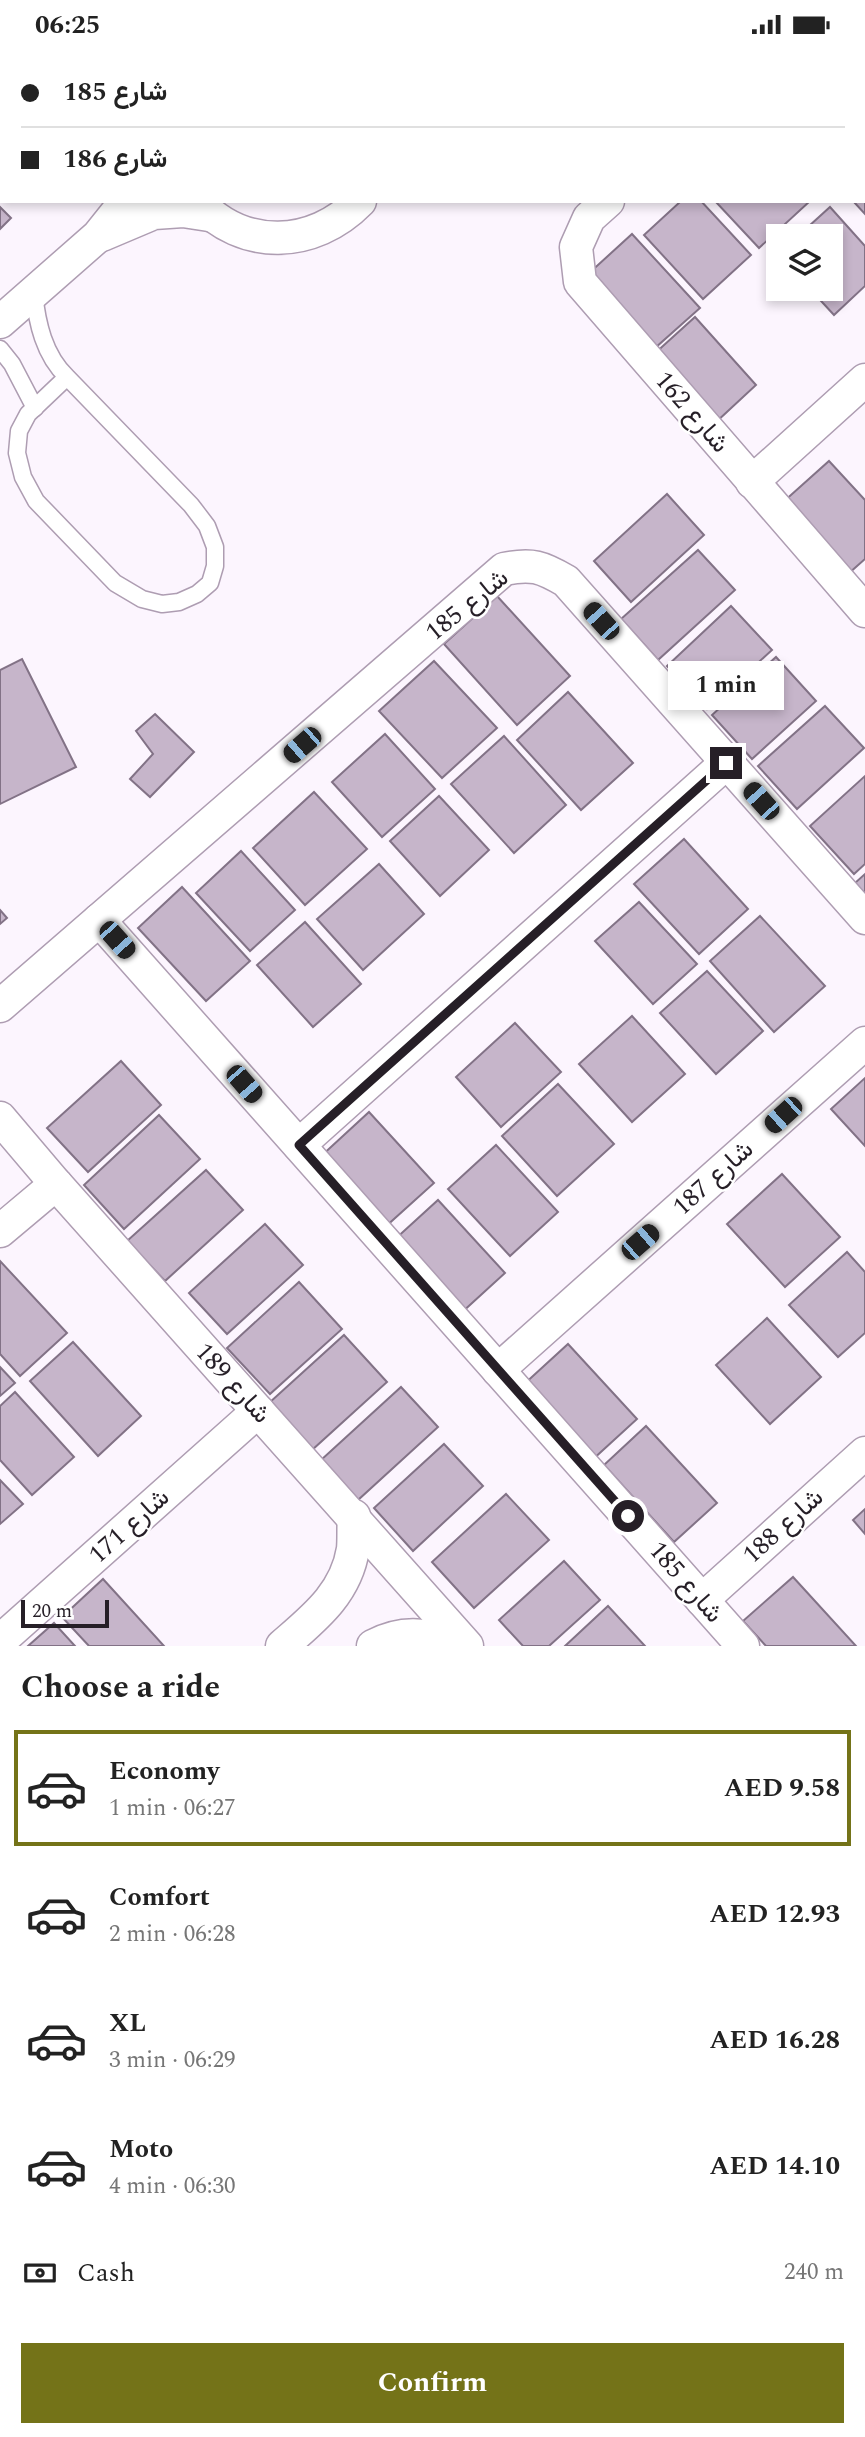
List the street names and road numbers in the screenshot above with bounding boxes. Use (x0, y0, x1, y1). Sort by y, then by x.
street label: شارع 162 (645, 362, 739, 462)
street label: شارع 185 (416, 559, 518, 651)
street label: شارع 187 (663, 1130, 763, 1226)
street label: شارع 189 (185, 1333, 281, 1433)
street label: شارع 171 (79, 1478, 179, 1574)
street label: شارع 188 (733, 1478, 833, 1574)
street label: شارع 185 (639, 1532, 733, 1632)

